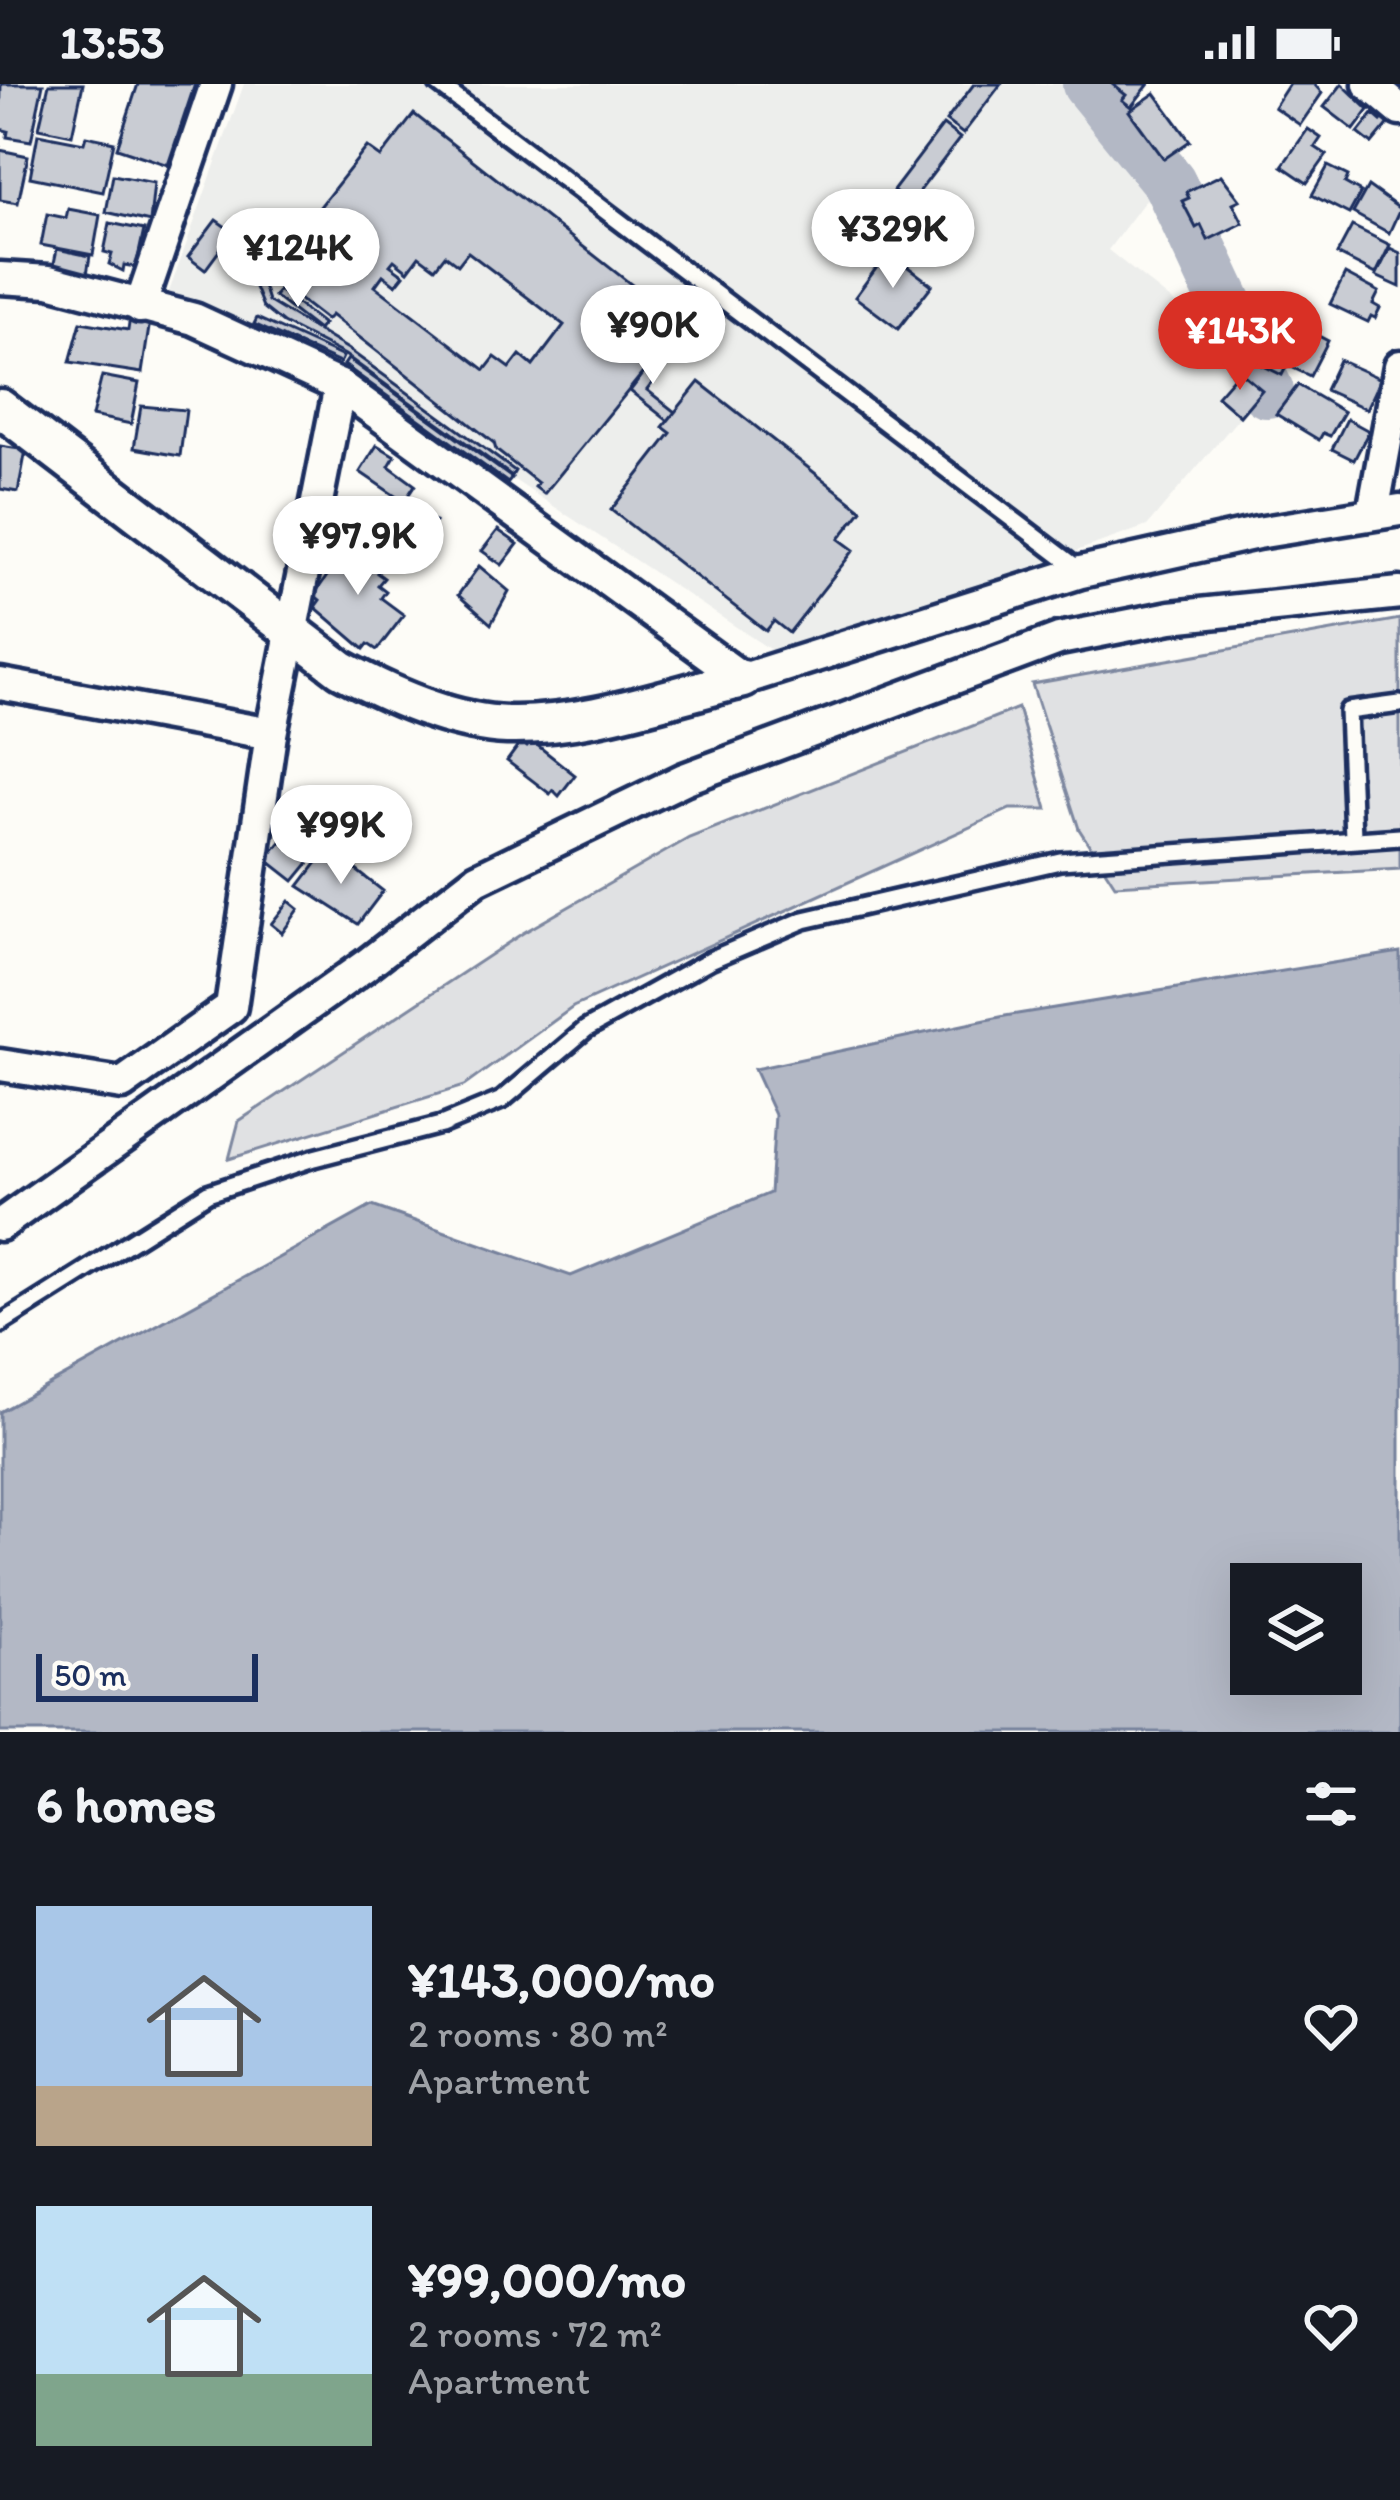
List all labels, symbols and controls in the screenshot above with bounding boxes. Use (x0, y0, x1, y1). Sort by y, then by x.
text: 13:53 (60, 15, 165, 69)
pin: ¥329K (809, 189, 977, 291)
text: ¥329K (839, 204, 947, 251)
pin: ¥124K (214, 208, 382, 310)
text: ¥124K (244, 223, 352, 270)
pin: ¥90K (582, 285, 724, 387)
pin: ¥143K (1156, 291, 1324, 393)
text: ¥90K (607, 300, 699, 347)
text: ¥143K (1185, 306, 1295, 353)
pin: ¥97.9K (260, 496, 456, 598)
text: ¥97.9K (300, 511, 416, 558)
pin: ¥99K (270, 785, 412, 887)
text: ¥99K (297, 800, 385, 847)
map controls (1230, 1563, 1362, 1695)
button: layers (1230, 1563, 1362, 1695)
scale bar (36, 1648, 258, 1701)
text: 50 m (54, 1655, 127, 1694)
icon: filters (1298, 1771, 1364, 1837)
text: 6 homes (36, 1774, 216, 1835)
text: ¥143,000/mo (408, 1949, 715, 2010)
icon: home (132, 1954, 276, 2098)
icon: heart (1298, 1993, 1364, 2059)
text: 2 rooms · 80 m² (408, 2010, 668, 2057)
text: Apartment (408, 2057, 590, 2104)
text: ¥99,000/mo (408, 2249, 686, 2310)
icon: home (132, 2254, 276, 2398)
icon: heart (1298, 2293, 1364, 2359)
text: 2 rooms · 72 m² (408, 2310, 662, 2357)
text: Apartment (408, 2357, 590, 2404)

